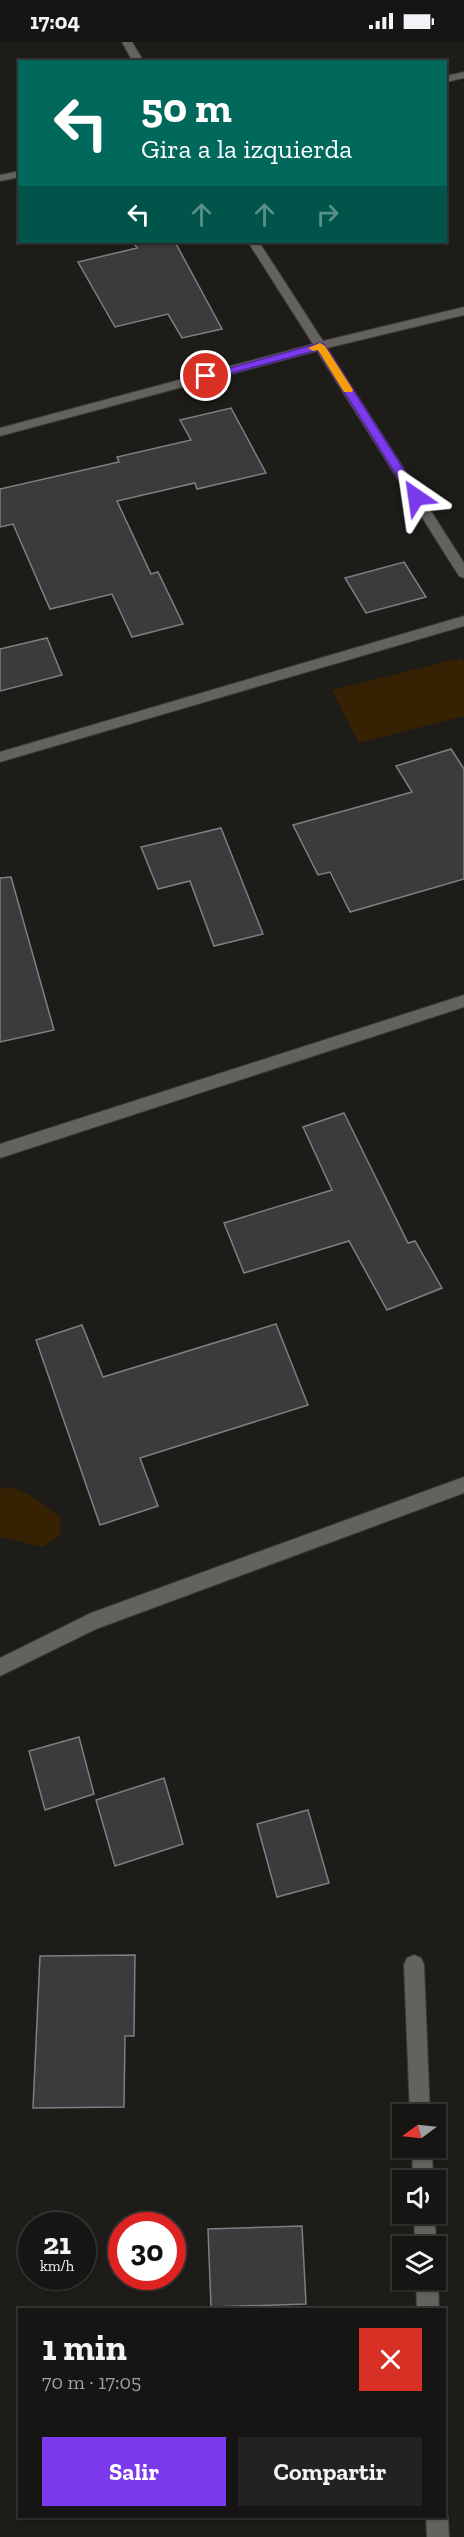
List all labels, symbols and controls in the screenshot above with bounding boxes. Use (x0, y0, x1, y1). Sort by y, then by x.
text: 17:04 (30, 8, 80, 35)
text: 50 m (141, 82, 232, 133)
icon: left (42, 84, 120, 162)
text: Gira a la izquierda (141, 133, 352, 165)
icon: left (122, 198, 155, 231)
icon: ahead (185, 198, 218, 231)
icon: ahead (248, 198, 281, 231)
icon: right (311, 198, 344, 231)
pin (180, 350, 231, 401)
icon: arrive (189, 359, 222, 392)
position arrow (384, 465, 448, 529)
north arrow (392, 2104, 446, 2158)
map controls (392, 2104, 446, 2290)
button: sound (392, 2170, 446, 2224)
speed limit sign: 30 (108, 2212, 186, 2290)
text: 21 (43, 2226, 71, 2262)
button: layers (392, 2236, 446, 2290)
text: km/h (40, 2257, 74, 2275)
text: 1 min (42, 2326, 127, 2369)
button: close (359, 2328, 422, 2391)
text: 70 m · 17:05 (42, 2370, 141, 2394)
button: Salir (42, 2437, 226, 2506)
button: Compartir (238, 2437, 422, 2506)

